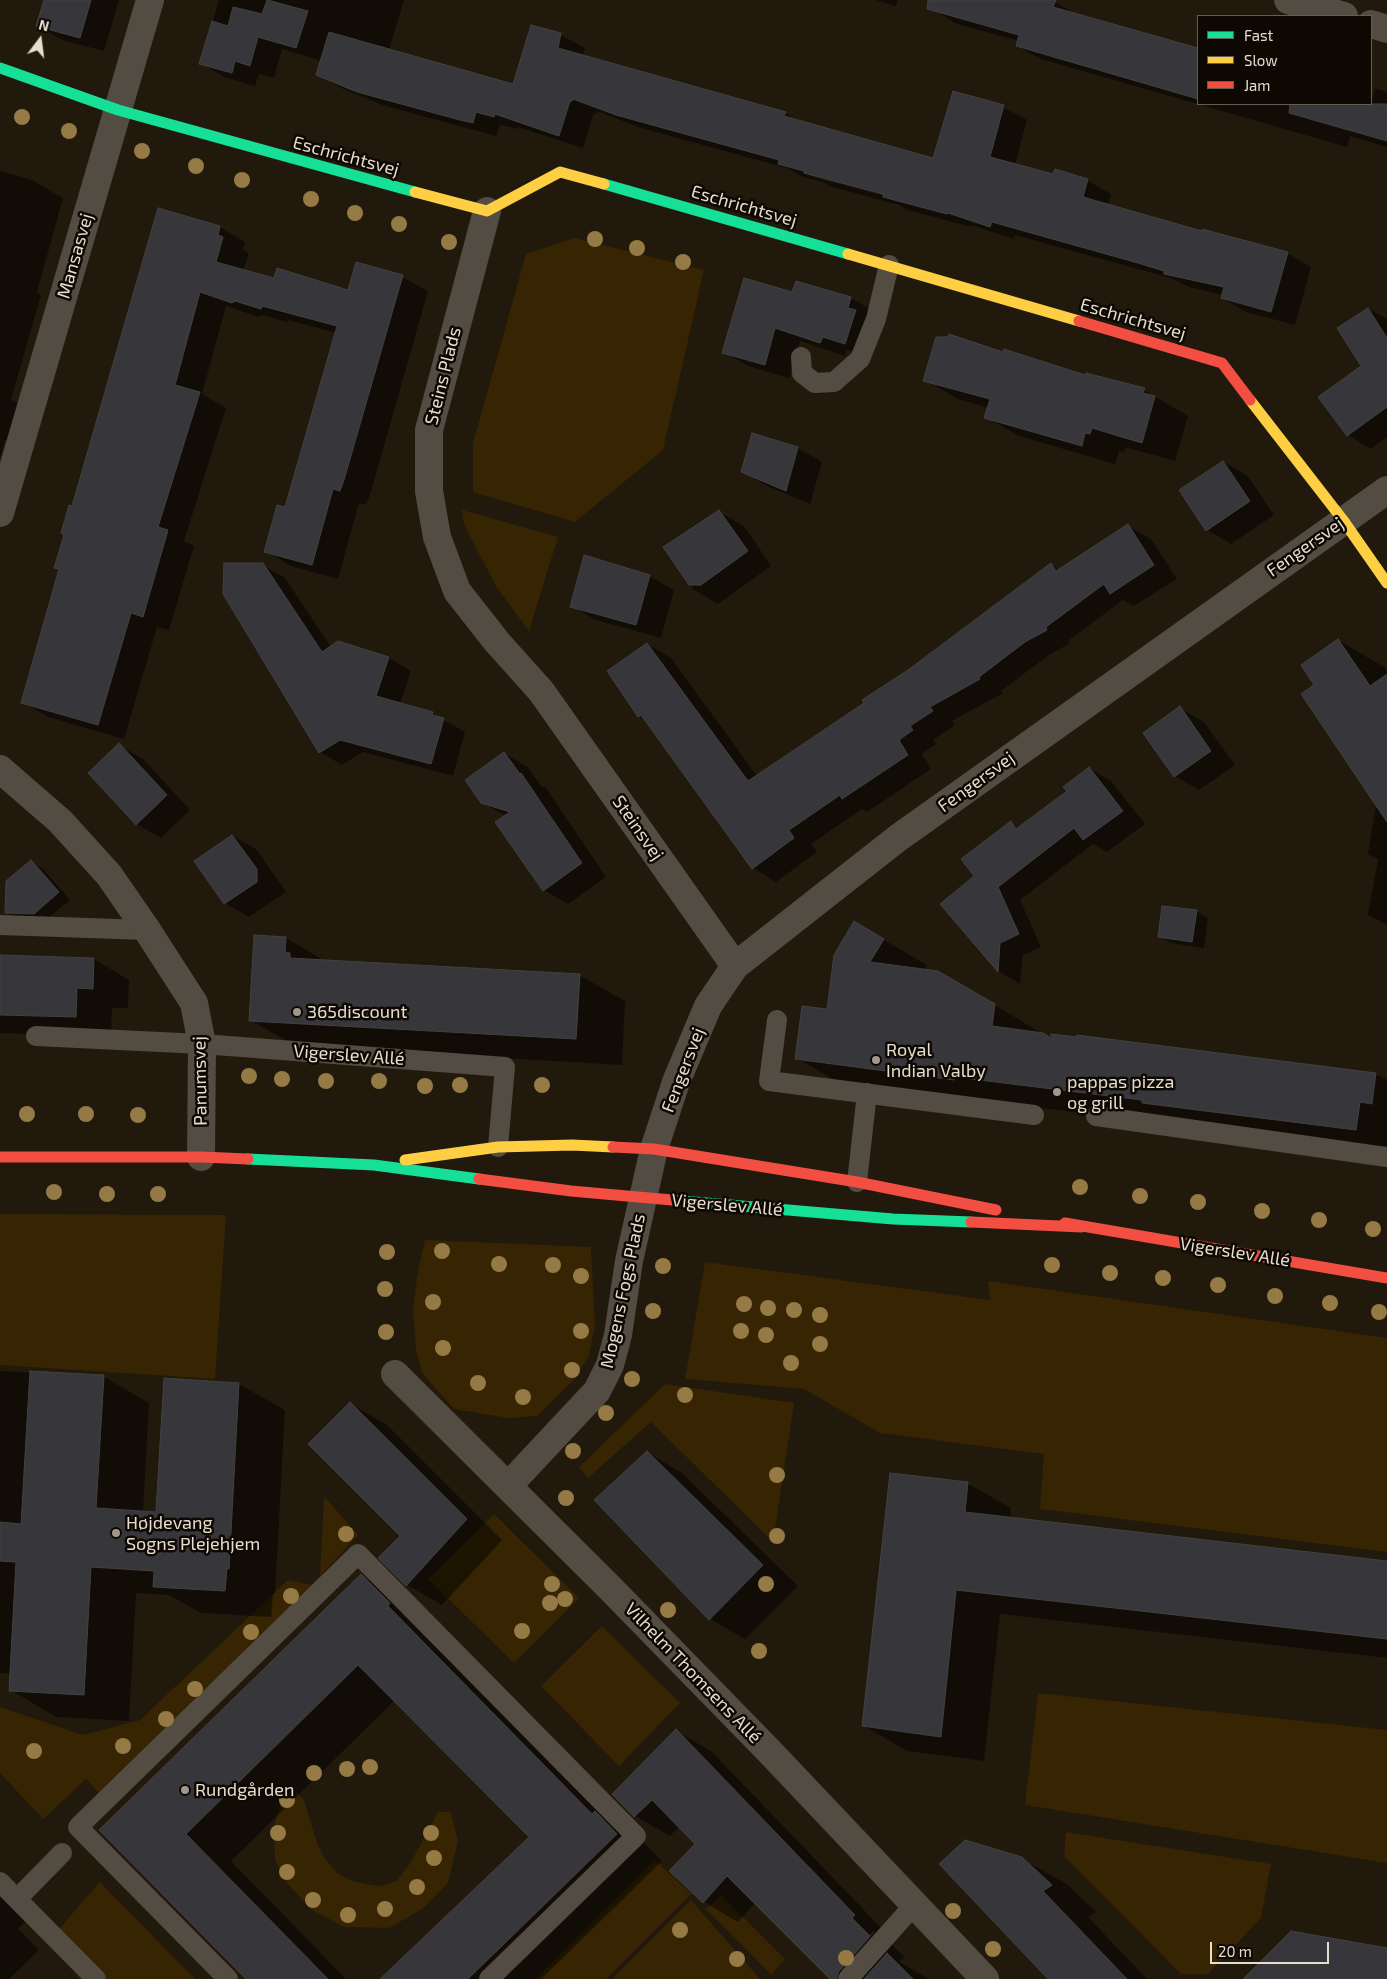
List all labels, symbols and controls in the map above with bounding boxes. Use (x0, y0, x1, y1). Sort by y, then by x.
north arrow (15, 15, 65, 65)
legend (1197, 15, 1372, 105)
text: N (37, 16, 51, 35)
text: Fast (1244, 26, 1273, 44)
text: Slow (1244, 51, 1278, 69)
text: Jam (1244, 76, 1270, 94)
street label: Eschrichtsvej (291, 131, 401, 181)
street label: Eschrichtsvej (689, 181, 799, 231)
street label: Mansasvej (53, 211, 97, 301)
street label: Eschrichtsvej (1078, 294, 1188, 344)
street label: Steins Plads (420, 325, 466, 427)
street label: Fengersvej (1262, 513, 1348, 581)
street label: Fengersvej (934, 747, 1018, 817)
street label: Steinsvej (608, 791, 668, 865)
place label: 365discount (307, 1001, 407, 1023)
marker: 365discount (291, 1006, 303, 1018)
street label: Fengersvej (657, 1025, 709, 1115)
street label: Panumsvej (188, 1036, 212, 1126)
place label: Royal Indian Valby (886, 1039, 986, 1082)
street label: Vigerslev Allé (293, 1040, 405, 1070)
marker: Royal Indian Valby (870, 1054, 882, 1066)
place label: pappas pizza og grill (1067, 1071, 1174, 1114)
marker: pappas pizza og grill (1051, 1086, 1063, 1098)
street label: Vigerslev Allé (671, 1189, 783, 1221)
street label: Mogens Fogs Plads (596, 1212, 650, 1370)
street label: Vigerslev Allé (1178, 1233, 1292, 1271)
place label: Højdevang Sogns Plejehjem (126, 1512, 260, 1555)
marker: Højdevang Sogns Plejehjem (110, 1527, 122, 1539)
street label: Vilhelm Thomsens Allé (620, 1598, 766, 1748)
place label: Rundgården (195, 1779, 294, 1801)
marker: Rundgården (179, 1784, 191, 1796)
scale bar (1212, 1932, 1331, 1964)
text: 20 m (1218, 1942, 1252, 1960)

